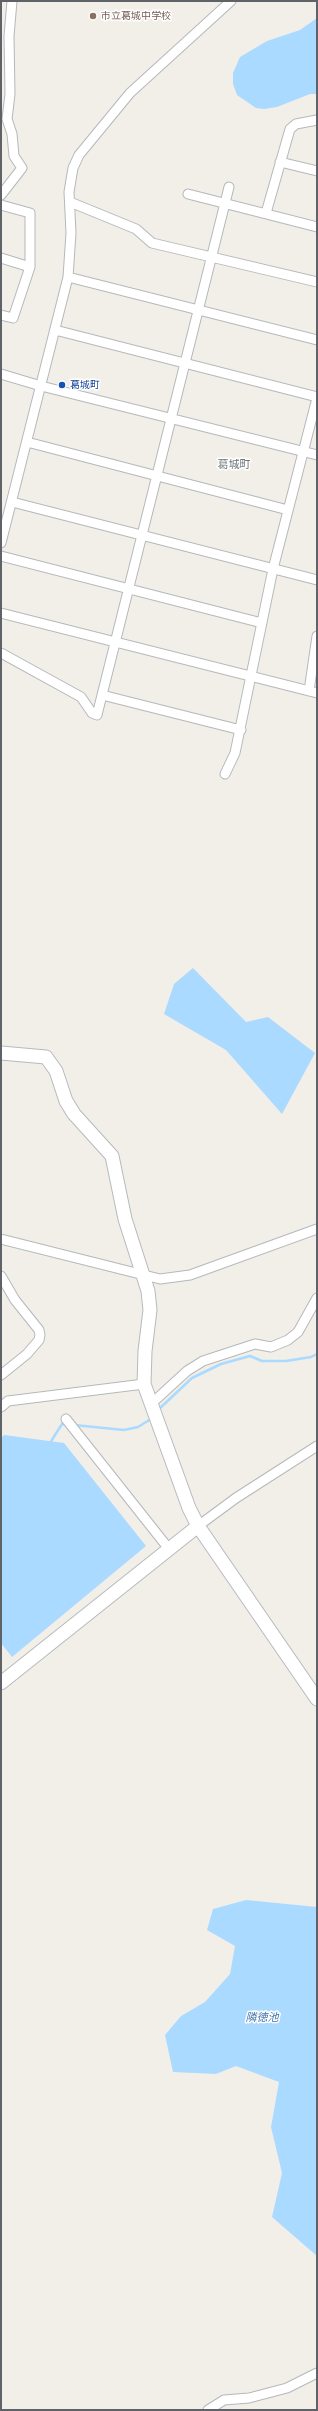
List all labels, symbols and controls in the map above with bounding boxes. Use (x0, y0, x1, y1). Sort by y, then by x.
place label: 市立葛城中学校 (101, 10, 171, 22)
marker: 市立葛城中学校 (88, 11, 98, 21)
place label: 葛城町 (70, 379, 100, 391)
marker: 葛城町 (57, 380, 67, 390)
district label: 葛城町 (218, 458, 250, 472)
water label: 隣徳池 (246, 2011, 278, 2025)

